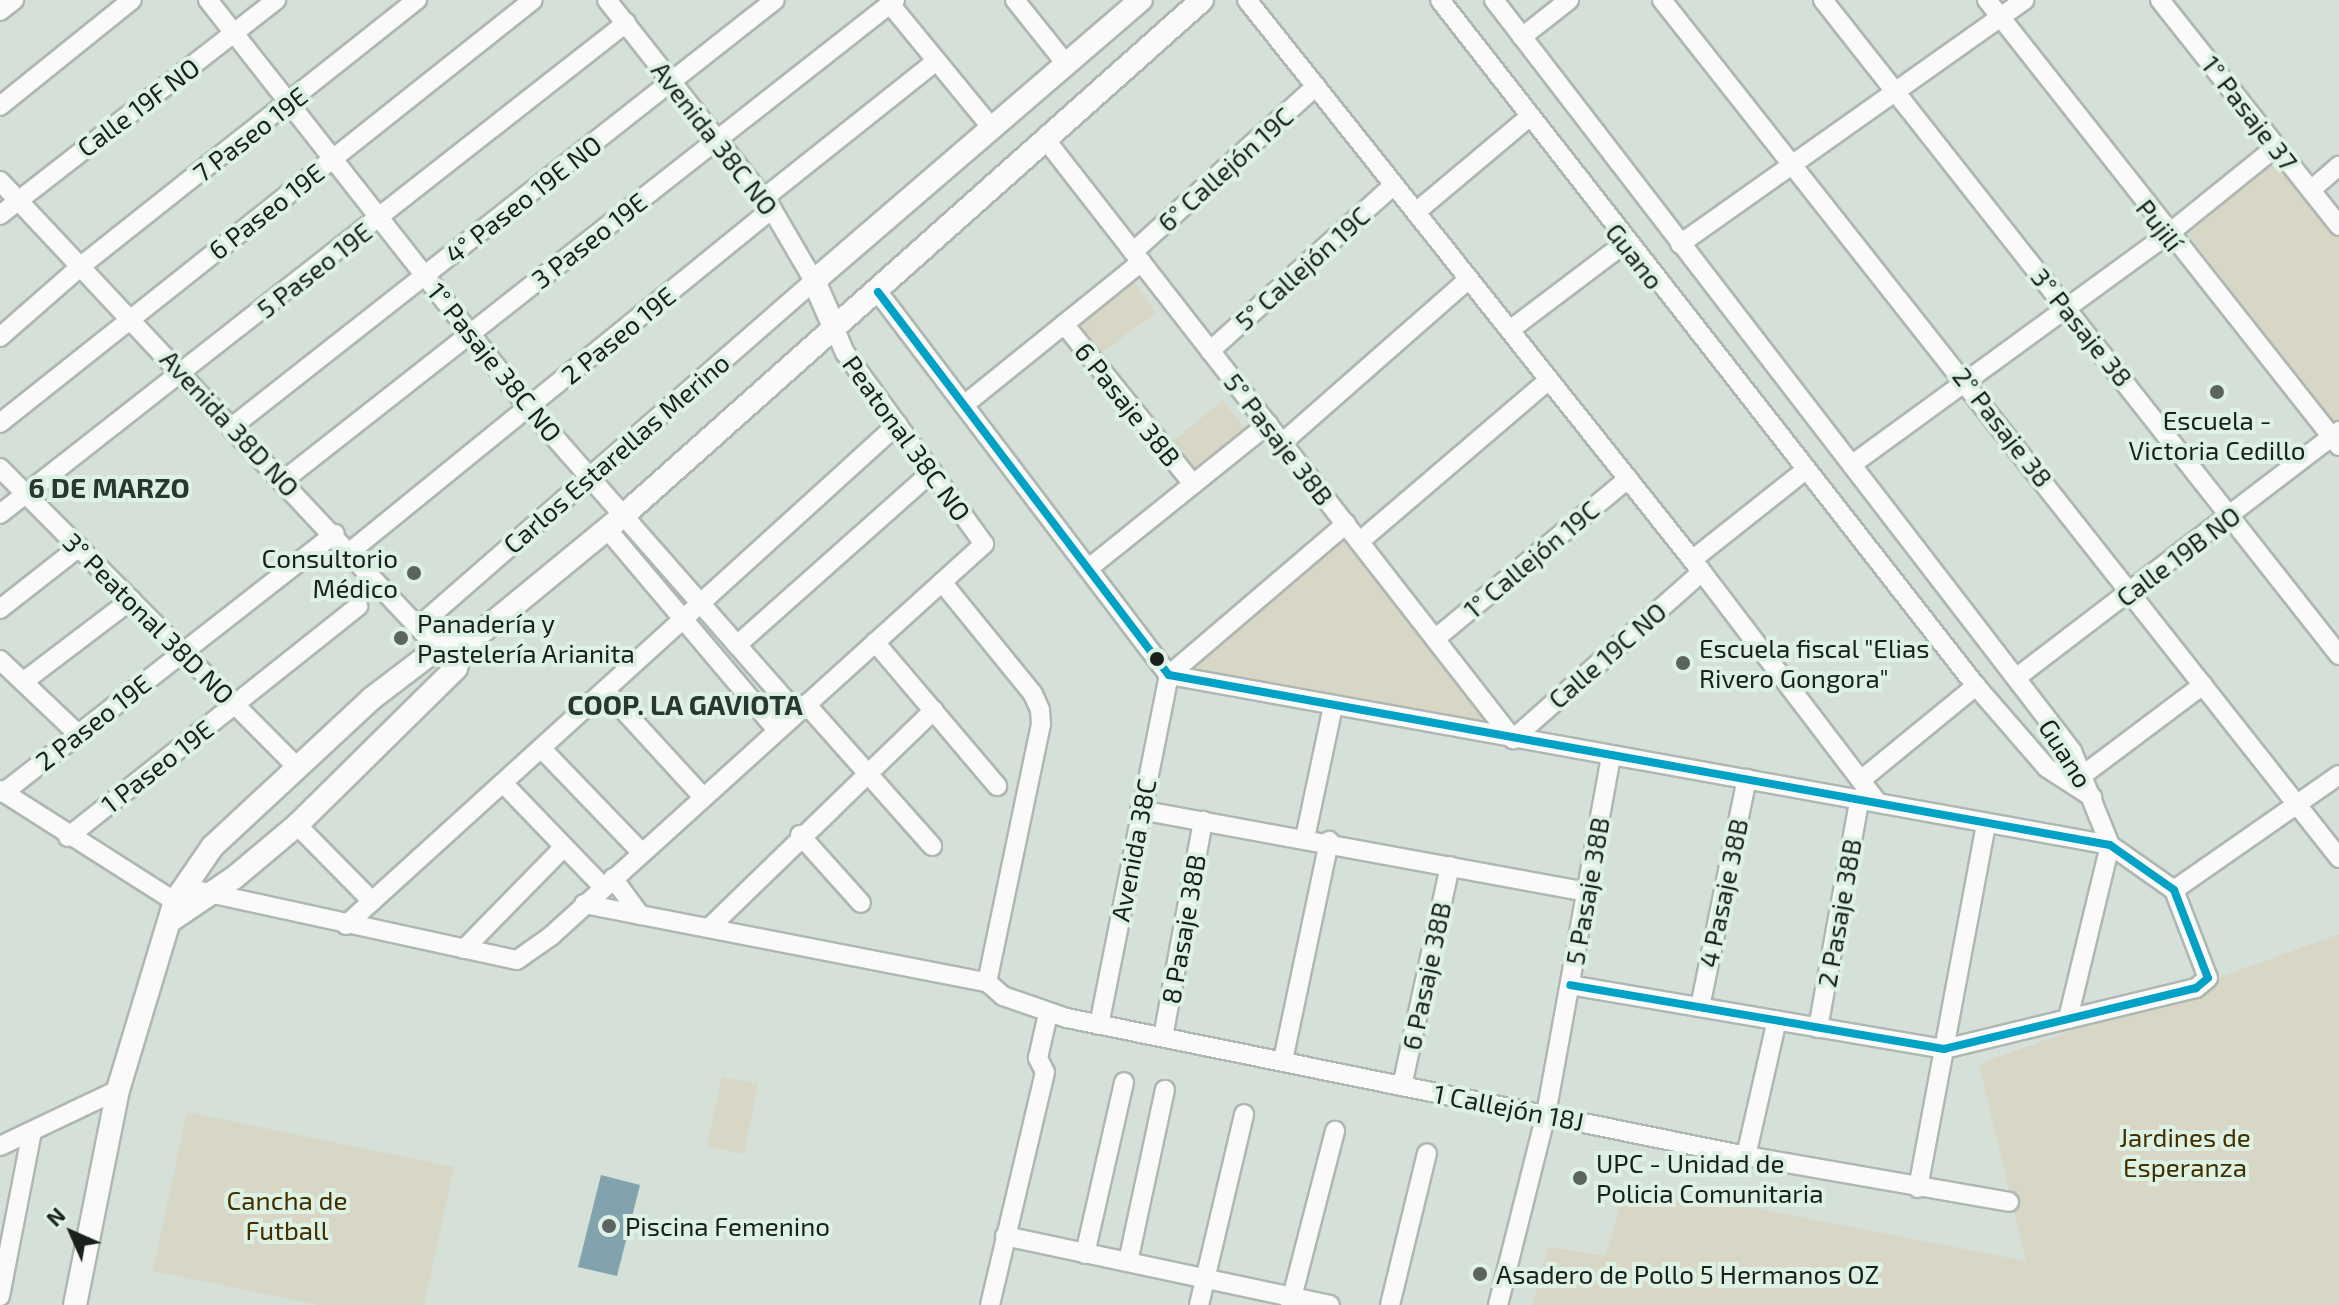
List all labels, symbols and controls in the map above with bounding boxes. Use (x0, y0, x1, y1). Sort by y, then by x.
street label: 1° Pasaje 37 (2196, 50, 2304, 176)
street label: Calle 19F NO (71, 51, 205, 163)
street label: Avenida 38C NO (645, 55, 785, 221)
street label: 7 Paseo 19E (187, 80, 313, 188)
street label: 6° Callejón 19C (1151, 100, 1299, 238)
street label: 4° Paseo 19E NO (439, 128, 607, 270)
street label: 6 Paseo 19E (202, 156, 330, 266)
street label: 3 Paseo 19E (525, 185, 653, 295)
street label: Pujilí (2130, 193, 2190, 257)
street label: 5° Callejón 19C (1228, 200, 1376, 336)
street label: 5 Paseo 19E (251, 216, 377, 324)
street label: Guano (1600, 217, 1670, 295)
street label: 3° Pasaje 38 (2025, 262, 2139, 392)
street label: 1° Pasaje 38C NO (421, 276, 569, 448)
street label: 2 Paseo 19E (555, 280, 681, 390)
street label: 6 Pasaje 38B (1069, 336, 1187, 472)
street label: Avenida 38D NO (154, 343, 306, 503)
street label: Carlos Estarellas Merino (497, 346, 735, 560)
street label: Peatonal 38C NO (836, 349, 978, 527)
street label: 2° Pasaje 38 (1947, 361, 2059, 493)
street label: 5° Pasaje 38B (1218, 367, 1340, 511)
marker: Escuela - Victoria Cedillo (2208, 383, 2226, 401)
place label: Escuela - Victoria Cedillo (2129, 404, 2305, 466)
district label: 6 DE MARZO (28, 470, 190, 504)
street label: 1° Callejón 19C (1457, 494, 1605, 624)
street label: Calle 19B NO (2110, 499, 2246, 613)
street label: 3° Peatonal 38D NO (57, 526, 241, 710)
place label: Consultorio Médico (261, 542, 398, 604)
marker: Consultorio Médico (405, 564, 423, 582)
street label: Calle 19C NO (1542, 595, 1672, 715)
place label: Panadería y Pastelería Arianita (417, 607, 635, 668)
marker: Panadería y Pastelería Arianita (392, 629, 410, 647)
place label: Escuela fiscal "Elias Rivero Gongora" (1699, 632, 1931, 694)
unlabelled marker (1149, 651, 1165, 667)
marker: Escuela fiscal "Elias Rivero Gongora" (1674, 654, 1692, 672)
street label: 2 Paseo 19E (29, 667, 157, 777)
district label: COOP. LA GAVIOTA (567, 687, 803, 721)
street label: 1 Paseo 19E (95, 713, 219, 819)
street label: Guano (2033, 713, 2099, 793)
street label: Avenida 38C (1104, 776, 1162, 924)
street label: 5 Pasaje 38B (1559, 815, 1615, 967)
street label: 4 Pasaje 38B (1692, 816, 1754, 970)
street label: 2 Pasaje 38B (1811, 836, 1867, 990)
street label: 8 Pasaje 38B (1155, 852, 1211, 1006)
street label: 6 Pasaje 38B (1395, 899, 1457, 1053)
street label: 1 Callejón 18J (1432, 1077, 1586, 1137)
park label: Jardines de Esperanza (2119, 1121, 2251, 1182)
place label: UPC - Unidad de Policia Comunitaria (1596, 1147, 1823, 1208)
marker: UPC - Unidad de Policia Comunitaria (1571, 1169, 1589, 1187)
park label: Cancha de Futball (227, 1184, 347, 1246)
north arrow (32, 1193, 112, 1273)
text: N (40, 1201, 70, 1231)
place label: Piscina Femenino (625, 1210, 830, 1242)
marker: Piscina Femenino (600, 1217, 618, 1235)
place label: Asadero de Pollo 5 Hermanos OZ (1496, 1258, 1879, 1290)
marker: Asadero de Pollo 5 Hermanos OZ (1471, 1265, 1489, 1283)

